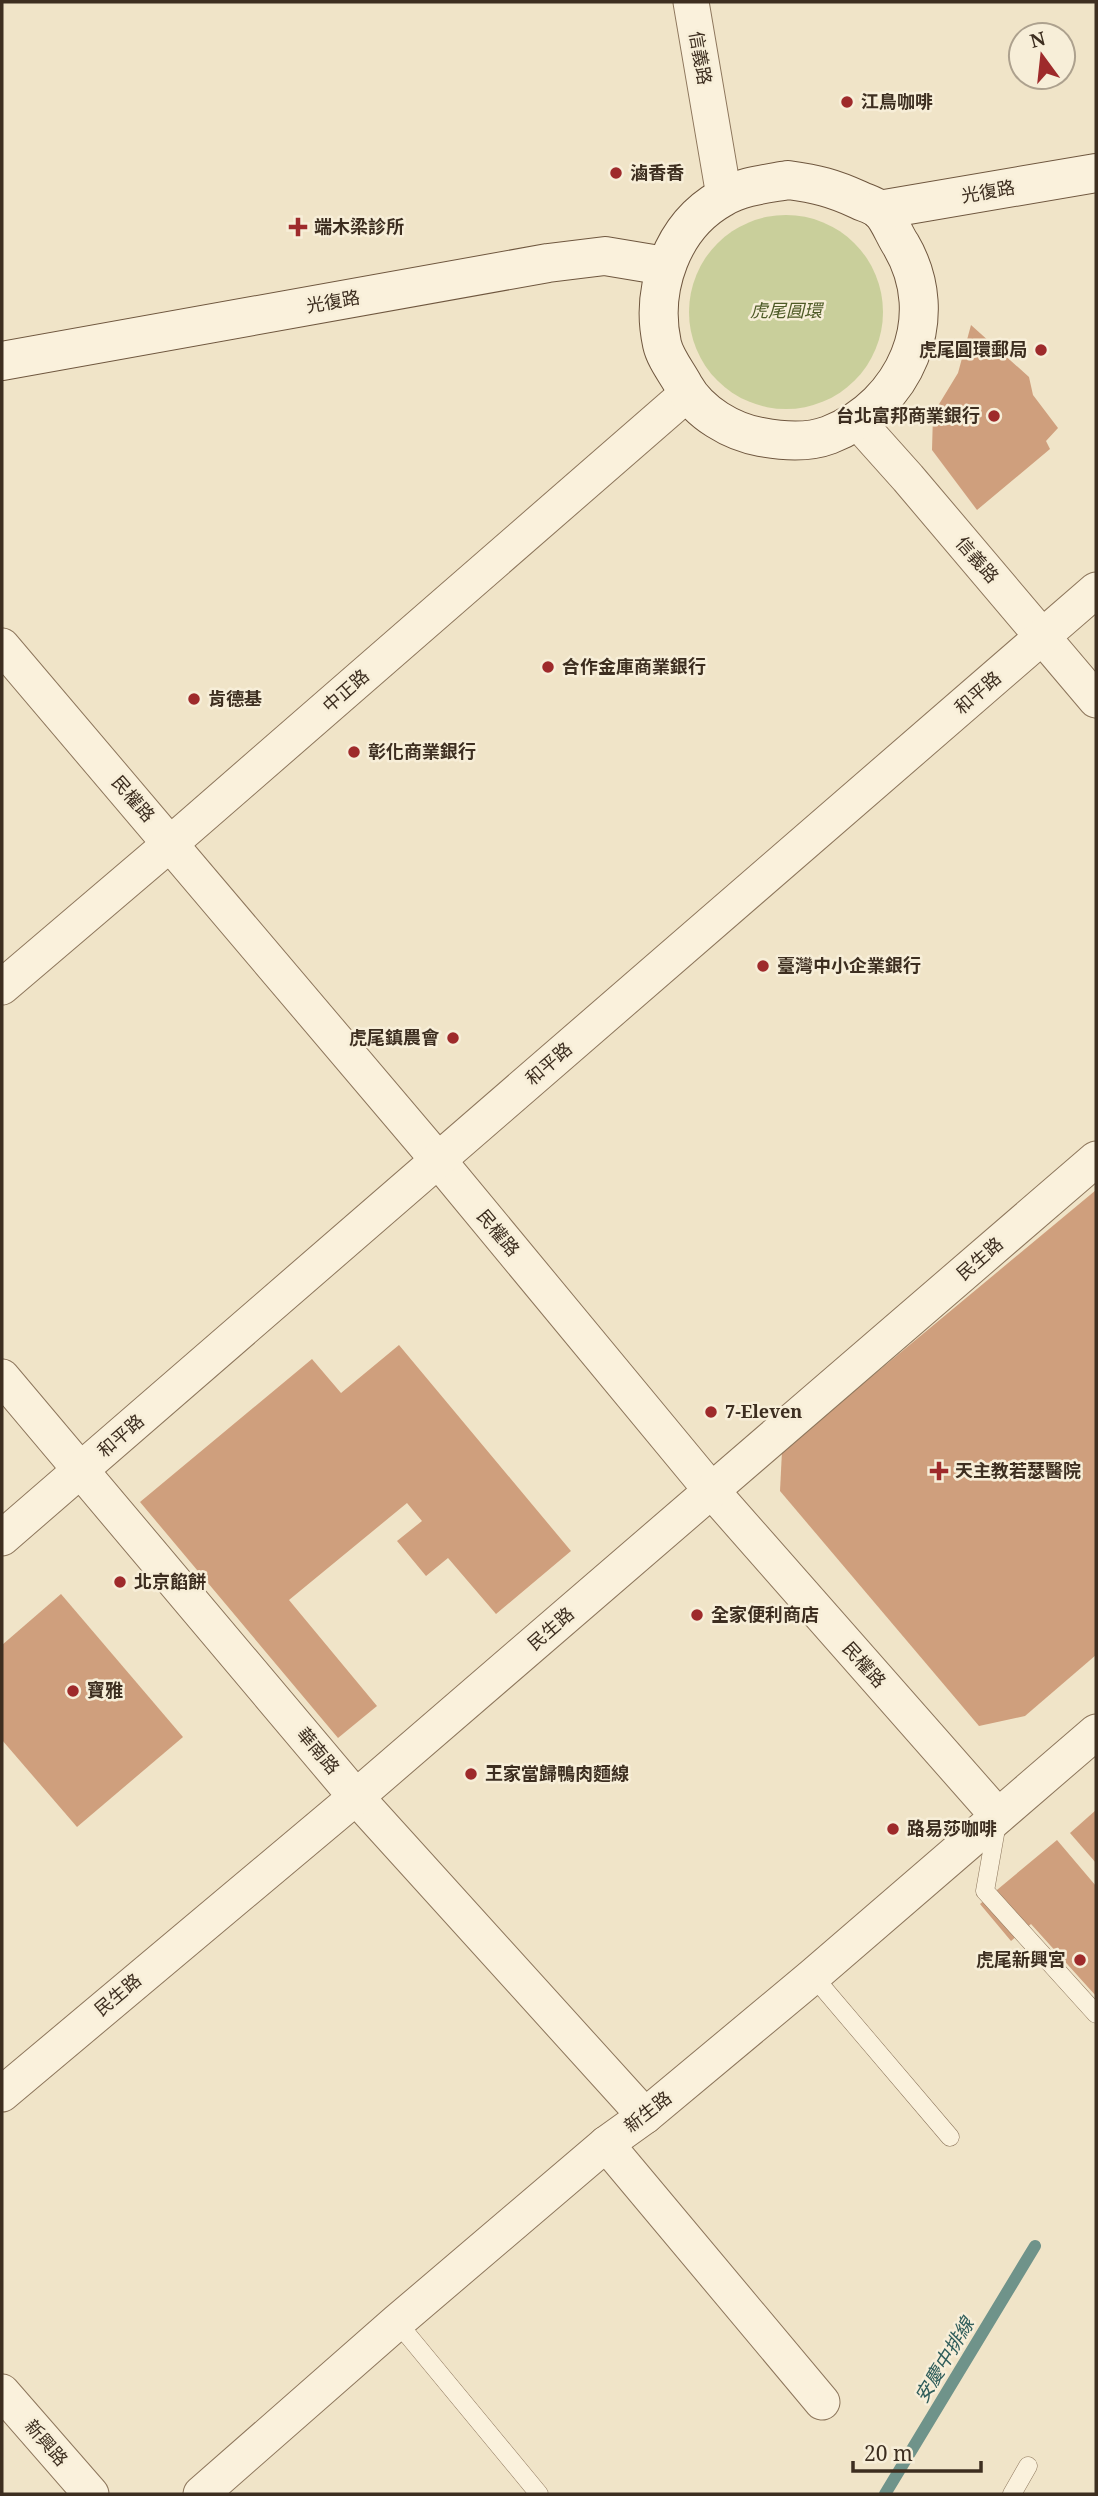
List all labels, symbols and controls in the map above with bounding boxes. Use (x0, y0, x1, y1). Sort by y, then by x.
north arrow (1007, 21, 1077, 91)
text: N (1027, 25, 1048, 54)
street label: 信義路 (684, 29, 717, 86)
place label: 江鳥咖啡 (861, 89, 933, 113)
marker: 江鳥咖啡 (839, 94, 855, 110)
place label: 滷香香 (630, 160, 684, 184)
marker: 滷香香 (608, 165, 624, 181)
street label: 光復路 (959, 175, 1016, 208)
place label: 端木梁診所 (314, 214, 404, 238)
marker: 端木梁診所 (288, 217, 308, 237)
street label: 光復路 (304, 285, 361, 318)
park label: 虎尾圓環 (750, 298, 825, 322)
place label: 虎尾圓環郵局 (919, 337, 1027, 361)
marker: 虎尾圓環郵局 (1033, 342, 1049, 358)
place label: 台北富邦商業銀行 (836, 403, 980, 427)
marker: 台北富邦商業銀行 (986, 408, 1002, 424)
street label: 信義路 (951, 531, 1005, 588)
place label: 合作金庫商業銀行 (562, 654, 706, 678)
marker: 合作金庫商業銀行 (540, 659, 556, 675)
street label: 中正路 (317, 663, 374, 717)
street label: 和平路 (949, 665, 1006, 719)
place label: 肯德基 (208, 686, 262, 710)
marker: 肯德基 (186, 691, 202, 707)
place label: 彰化商業銀行 (368, 739, 476, 763)
marker: 彰化商業銀行 (346, 744, 362, 760)
street label: 民權路 (107, 770, 161, 827)
place label: 臺灣中小企業銀行 (777, 953, 921, 977)
marker: 臺灣中小企業銀行 (755, 958, 771, 974)
place label: 虎尾鎮農會 (349, 1025, 440, 1049)
marker: 虎尾鎮農會 (445, 1030, 461, 1046)
street label: 和平路 (520, 1036, 577, 1090)
street label: 民權路 (472, 1204, 525, 1261)
street label: 民生路 (951, 1231, 1008, 1285)
place label: 7-Eleven (725, 1399, 802, 1423)
marker: 7-Eleven (703, 1404, 719, 1420)
street label: 和平路 (92, 1408, 149, 1462)
place label: 天主教若瑟醫院 (955, 1458, 1081, 1482)
marker: 天主教若瑟醫院 (929, 1461, 949, 1481)
place label: 北京餡餅 (134, 1569, 206, 1593)
marker: 北京餡餅 (112, 1574, 128, 1590)
street label: 民生路 (522, 1601, 579, 1655)
place label: 全家便利商店 (711, 1602, 819, 1626)
marker: 全家便利商店 (689, 1607, 705, 1623)
street label: 民權路 (838, 1636, 892, 1692)
place label: 寶雅 (87, 1678, 123, 1702)
marker: 寶雅 (65, 1683, 81, 1699)
street label: 華南路 (292, 1722, 345, 1779)
place label: 王家當歸鴨肉麵線 (485, 1761, 629, 1785)
marker: 王家當歸鴨肉麵線 (463, 1766, 479, 1782)
place label: 路易莎咖啡 (907, 1816, 997, 1840)
marker: 路易莎咖啡 (885, 1821, 901, 1837)
place label: 虎尾新興宮 (976, 1947, 1066, 1971)
marker: 虎尾新興宮 (1072, 1952, 1088, 1968)
street label: 民生路 (89, 1968, 146, 2021)
street label: 新生路 (619, 2085, 676, 2137)
water label: 安慶中排線 (908, 2311, 981, 2407)
street label: 新興路 (20, 2414, 74, 2471)
scale bar (853, 2430, 981, 2474)
text: 20 m (864, 2439, 913, 2467)

